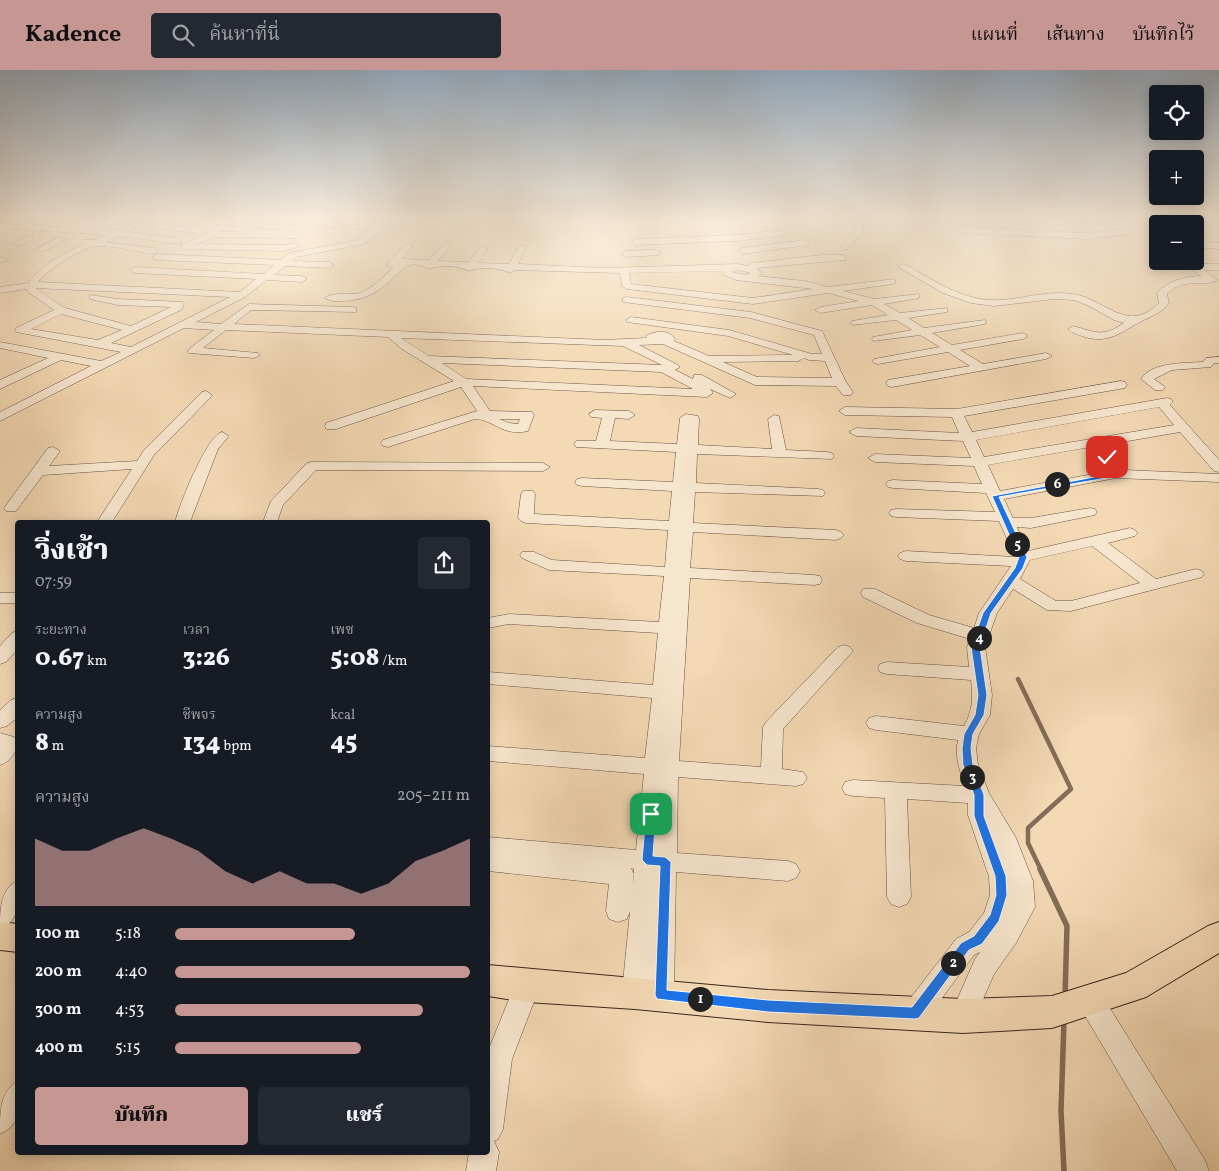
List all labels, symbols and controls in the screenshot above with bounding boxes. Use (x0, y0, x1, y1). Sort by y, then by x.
search box (151, 13, 501, 58)
text: Kadence (25, 18, 121, 52)
icon: search (169, 21, 197, 49)
text: ค้นหาที่นี่ (209, 22, 280, 48)
text: แผนที่ (971, 23, 1018, 48)
text: เส้นทาง (1046, 23, 1105, 48)
text: บันทึกไว้ (1133, 23, 1194, 48)
map controls (1149, 85, 1204, 270)
button: locate (1149, 85, 1204, 140)
button: + (1149, 150, 1204, 205)
button: − (1149, 215, 1204, 270)
pin (1086, 436, 1128, 478)
icon: check (1093, 443, 1121, 471)
pin: 6 (1044, 472, 1070, 496)
text: 6 (1054, 475, 1061, 494)
text: วิ่งเช้า (35, 532, 109, 571)
pin: 5 (1004, 532, 1030, 556)
text: 5 (1014, 535, 1021, 554)
button: share (418, 537, 470, 589)
text: 07:59 (35, 571, 72, 593)
text: ระยะทาง (35, 621, 87, 640)
text: เวลา (183, 621, 210, 640)
text: เพซ (330, 621, 354, 640)
pin: 4 (966, 626, 992, 650)
text: 4 (975, 629, 984, 648)
text: 0.67 (35, 641, 84, 676)
text: 3:26 (183, 641, 230, 676)
text: 5:08 (330, 641, 380, 676)
text: km (84, 652, 107, 671)
text: /km (380, 652, 407, 671)
text: ความสูง (35, 706, 83, 725)
text: ชีพจร (183, 706, 216, 725)
text: kcal (330, 706, 355, 725)
text: 45 (330, 725, 357, 760)
text: 8 (35, 726, 49, 761)
text: 134 (183, 726, 221, 761)
text: m (49, 737, 64, 756)
text: bpm (221, 737, 252, 756)
pin: 3 (960, 764, 984, 790)
text: 3 (969, 768, 976, 787)
text: 205–211 m (397, 785, 470, 807)
text: ความสูง (35, 787, 90, 809)
pin (630, 793, 672, 835)
icon: arrive (637, 800, 665, 828)
text: 100 m (35, 923, 80, 945)
text: 5:18 (115, 923, 141, 945)
pin: 2 (940, 950, 966, 976)
text: 2 (950, 954, 957, 973)
text: 200 m (35, 961, 82, 983)
text: 4:40 (115, 961, 147, 983)
pin: 1 (688, 986, 712, 1012)
text: 1 (698, 990, 703, 1009)
text: 300 m (35, 999, 81, 1021)
text: 4:53 (115, 999, 144, 1021)
text: 400 m (35, 1037, 83, 1059)
text: 5:15 (115, 1037, 140, 1059)
button: บันทึก (35, 1087, 248, 1145)
button: แชร์ (258, 1087, 470, 1145)

